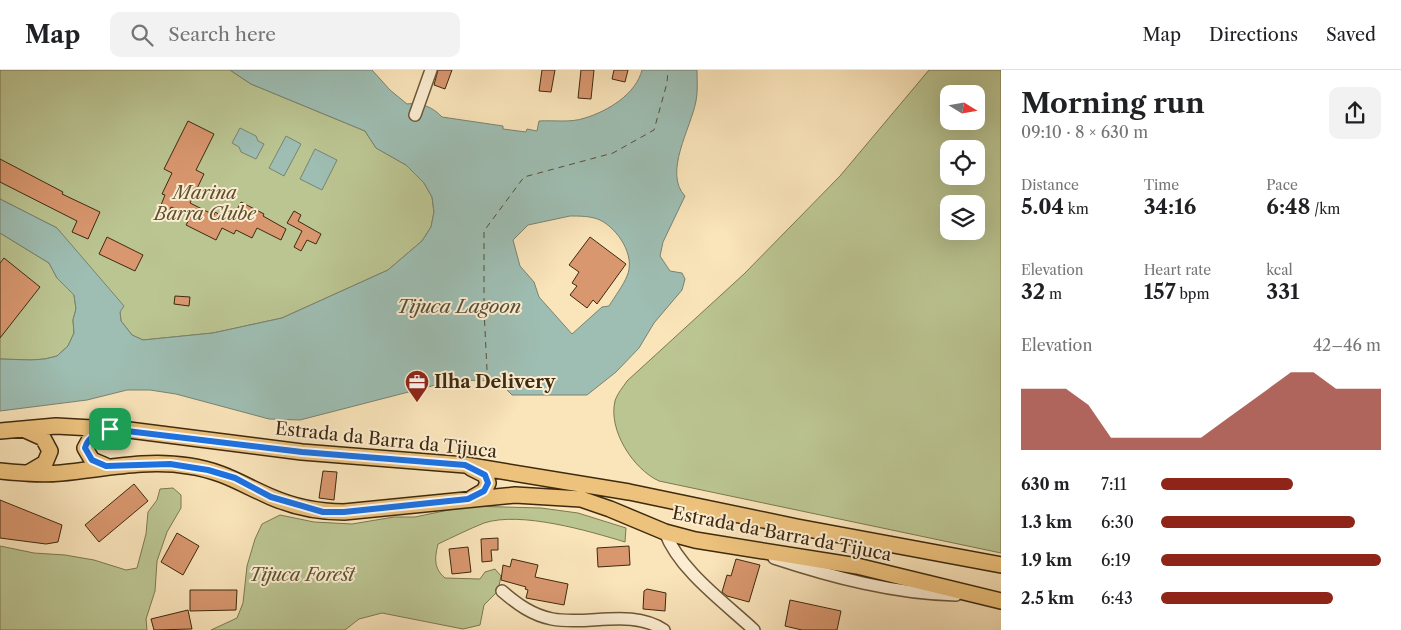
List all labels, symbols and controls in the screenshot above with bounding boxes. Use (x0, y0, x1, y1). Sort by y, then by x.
search box (110, 12, 460, 57)
text: Map (25, 20, 80, 49)
icon: search (128, 21, 156, 49)
text: Search here (168, 23, 276, 46)
text: Map (1142, 24, 1181, 46)
text: Directions (1209, 24, 1298, 46)
text: Saved (1326, 24, 1376, 46)
north arrow (940, 85, 985, 130)
map controls (940, 85, 985, 240)
text: Morning run (1021, 86, 1205, 120)
button: share (1329, 87, 1381, 139)
text: 09:10 · 8 × 630 m (1021, 122, 1148, 142)
button: locate (940, 140, 985, 185)
text: Distance (1021, 176, 1079, 194)
text: Time (1144, 176, 1179, 194)
text: Pace (1266, 176, 1298, 194)
park label: Marina Barra Clube (152, 182, 257, 225)
text: 5.04 (1021, 194, 1064, 219)
text: 34:16 (1144, 194, 1196, 219)
text: 6:48 (1266, 194, 1310, 219)
button: layers (940, 195, 985, 240)
text: km (1064, 200, 1089, 218)
text: /km (1310, 200, 1340, 218)
text: Elevation (1021, 261, 1084, 279)
text: Heart rate (1144, 261, 1211, 279)
text: kcal (1266, 261, 1293, 279)
text: 32 (1021, 279, 1045, 304)
text: 157 (1144, 279, 1176, 304)
text: 331 (1266, 279, 1300, 304)
text: m (1045, 285, 1062, 303)
text: bpm (1176, 285, 1210, 303)
water label: Tijuca Lagoon (397, 295, 521, 318)
text: Elevation (1021, 335, 1092, 355)
text: 42–46 m (1313, 335, 1381, 355)
office icon: Ilha Delivery (404, 369, 430, 403)
place label: Ilha Delivery (434, 371, 556, 393)
pin (89, 408, 131, 450)
icon: arrive (96, 415, 124, 443)
street label: Estrada da Barra da Tijuca (274, 417, 499, 463)
text: 630 m (1021, 474, 1070, 494)
text: 7:11 (1101, 474, 1127, 494)
street label: Estrada da Barra da Tijuca (670, 502, 894, 566)
text: 1.3 km (1021, 512, 1072, 532)
text: 6:30 (1101, 512, 1134, 532)
text: 1.9 km (1021, 550, 1072, 570)
text: 6:19 (1101, 550, 1131, 570)
park label: Tijuca Forest (249, 564, 356, 586)
text: 2.5 km (1021, 588, 1074, 608)
text: 6:43 (1101, 588, 1133, 608)

